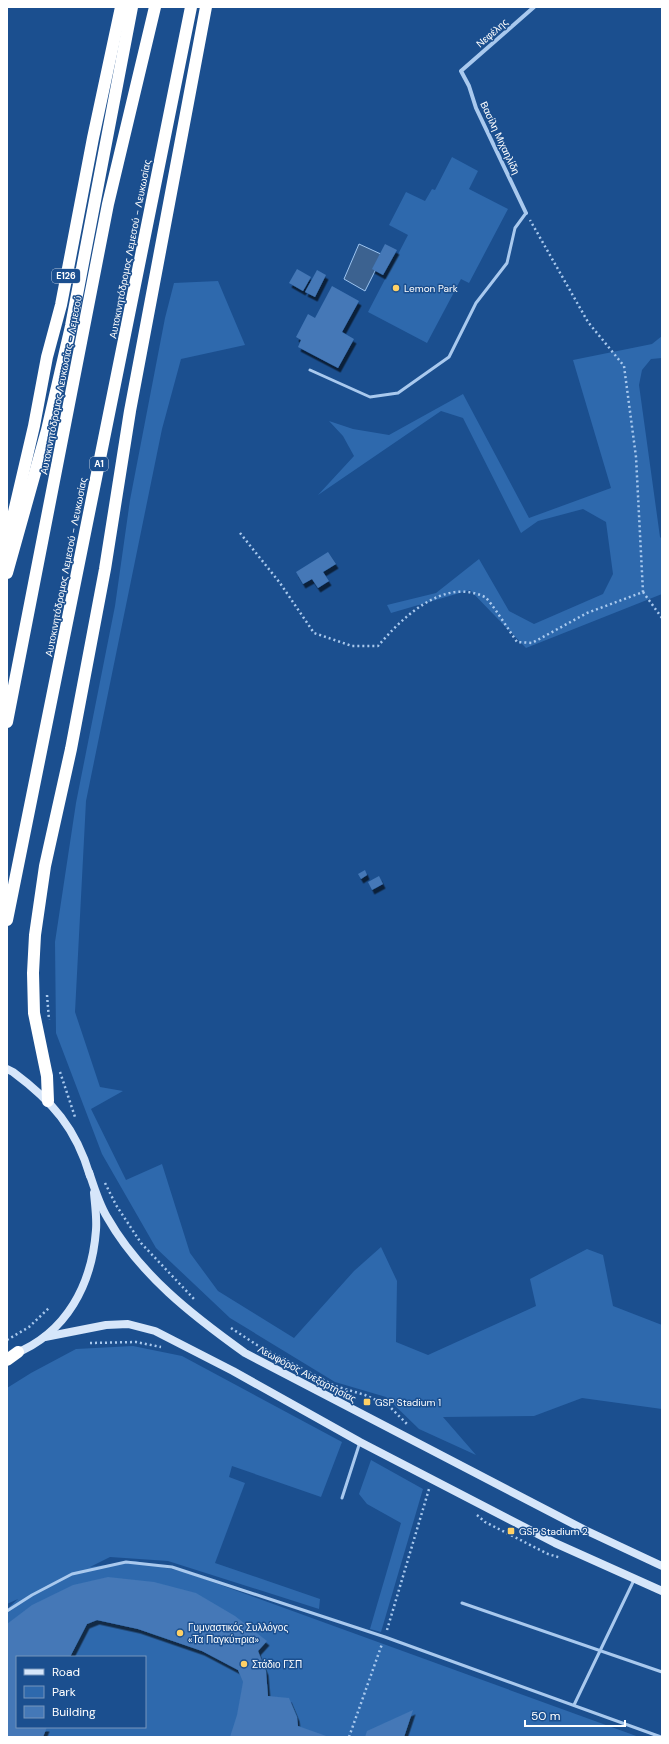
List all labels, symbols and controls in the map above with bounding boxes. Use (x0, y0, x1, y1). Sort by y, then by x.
street label: Νεφέλης (473, 16, 511, 50)
street label: Βασίλη Μιχαηλίδη (477, 99, 523, 177)
street label: Αυτοκινητόδρομος Λεμεσού - Λευκωσίας (106, 158, 154, 340)
road number: E126 (52, 269, 80, 283)
place label: Lemon Park (404, 282, 458, 295)
marker: Lemon Park (391, 283, 401, 293)
street label: Αυτοκινητόδρομος Λευκωσίας - Λεμεσού (37, 294, 85, 476)
road number: A1 (90, 457, 108, 471)
street label: Αυτοκινητόδρομος Λεμεσού - Λευκωσίας (42, 476, 90, 658)
street label: Λεωφόρος Ανεξαρτησίας (256, 1343, 359, 1406)
place label: GSP Stadium 1 (375, 1396, 441, 1409)
marker: GSP Stadium 1 (362, 1397, 372, 1407)
place label: GSP Stadium 2 (519, 1525, 588, 1538)
marker: GSP Stadium 2 (506, 1526, 516, 1536)
place label: Γυμναστικός Συλλόγος «Τα Παγκύπρια» (188, 1621, 288, 1646)
marker: Γυμναστικός Συλλόγος «Τα Παγκύπρια» (175, 1628, 185, 1638)
legend (16, 1656, 146, 1728)
place label: Στάδιο ΓΣΠ (252, 1658, 302, 1671)
marker: Στάδιο ΓΣΠ (239, 1659, 249, 1669)
text: Road (52, 1664, 80, 1680)
text: Park (52, 1684, 76, 1700)
scale bar (525, 1702, 625, 1728)
text: Building (52, 1704, 96, 1720)
text: 50 m (531, 1708, 560, 1724)

